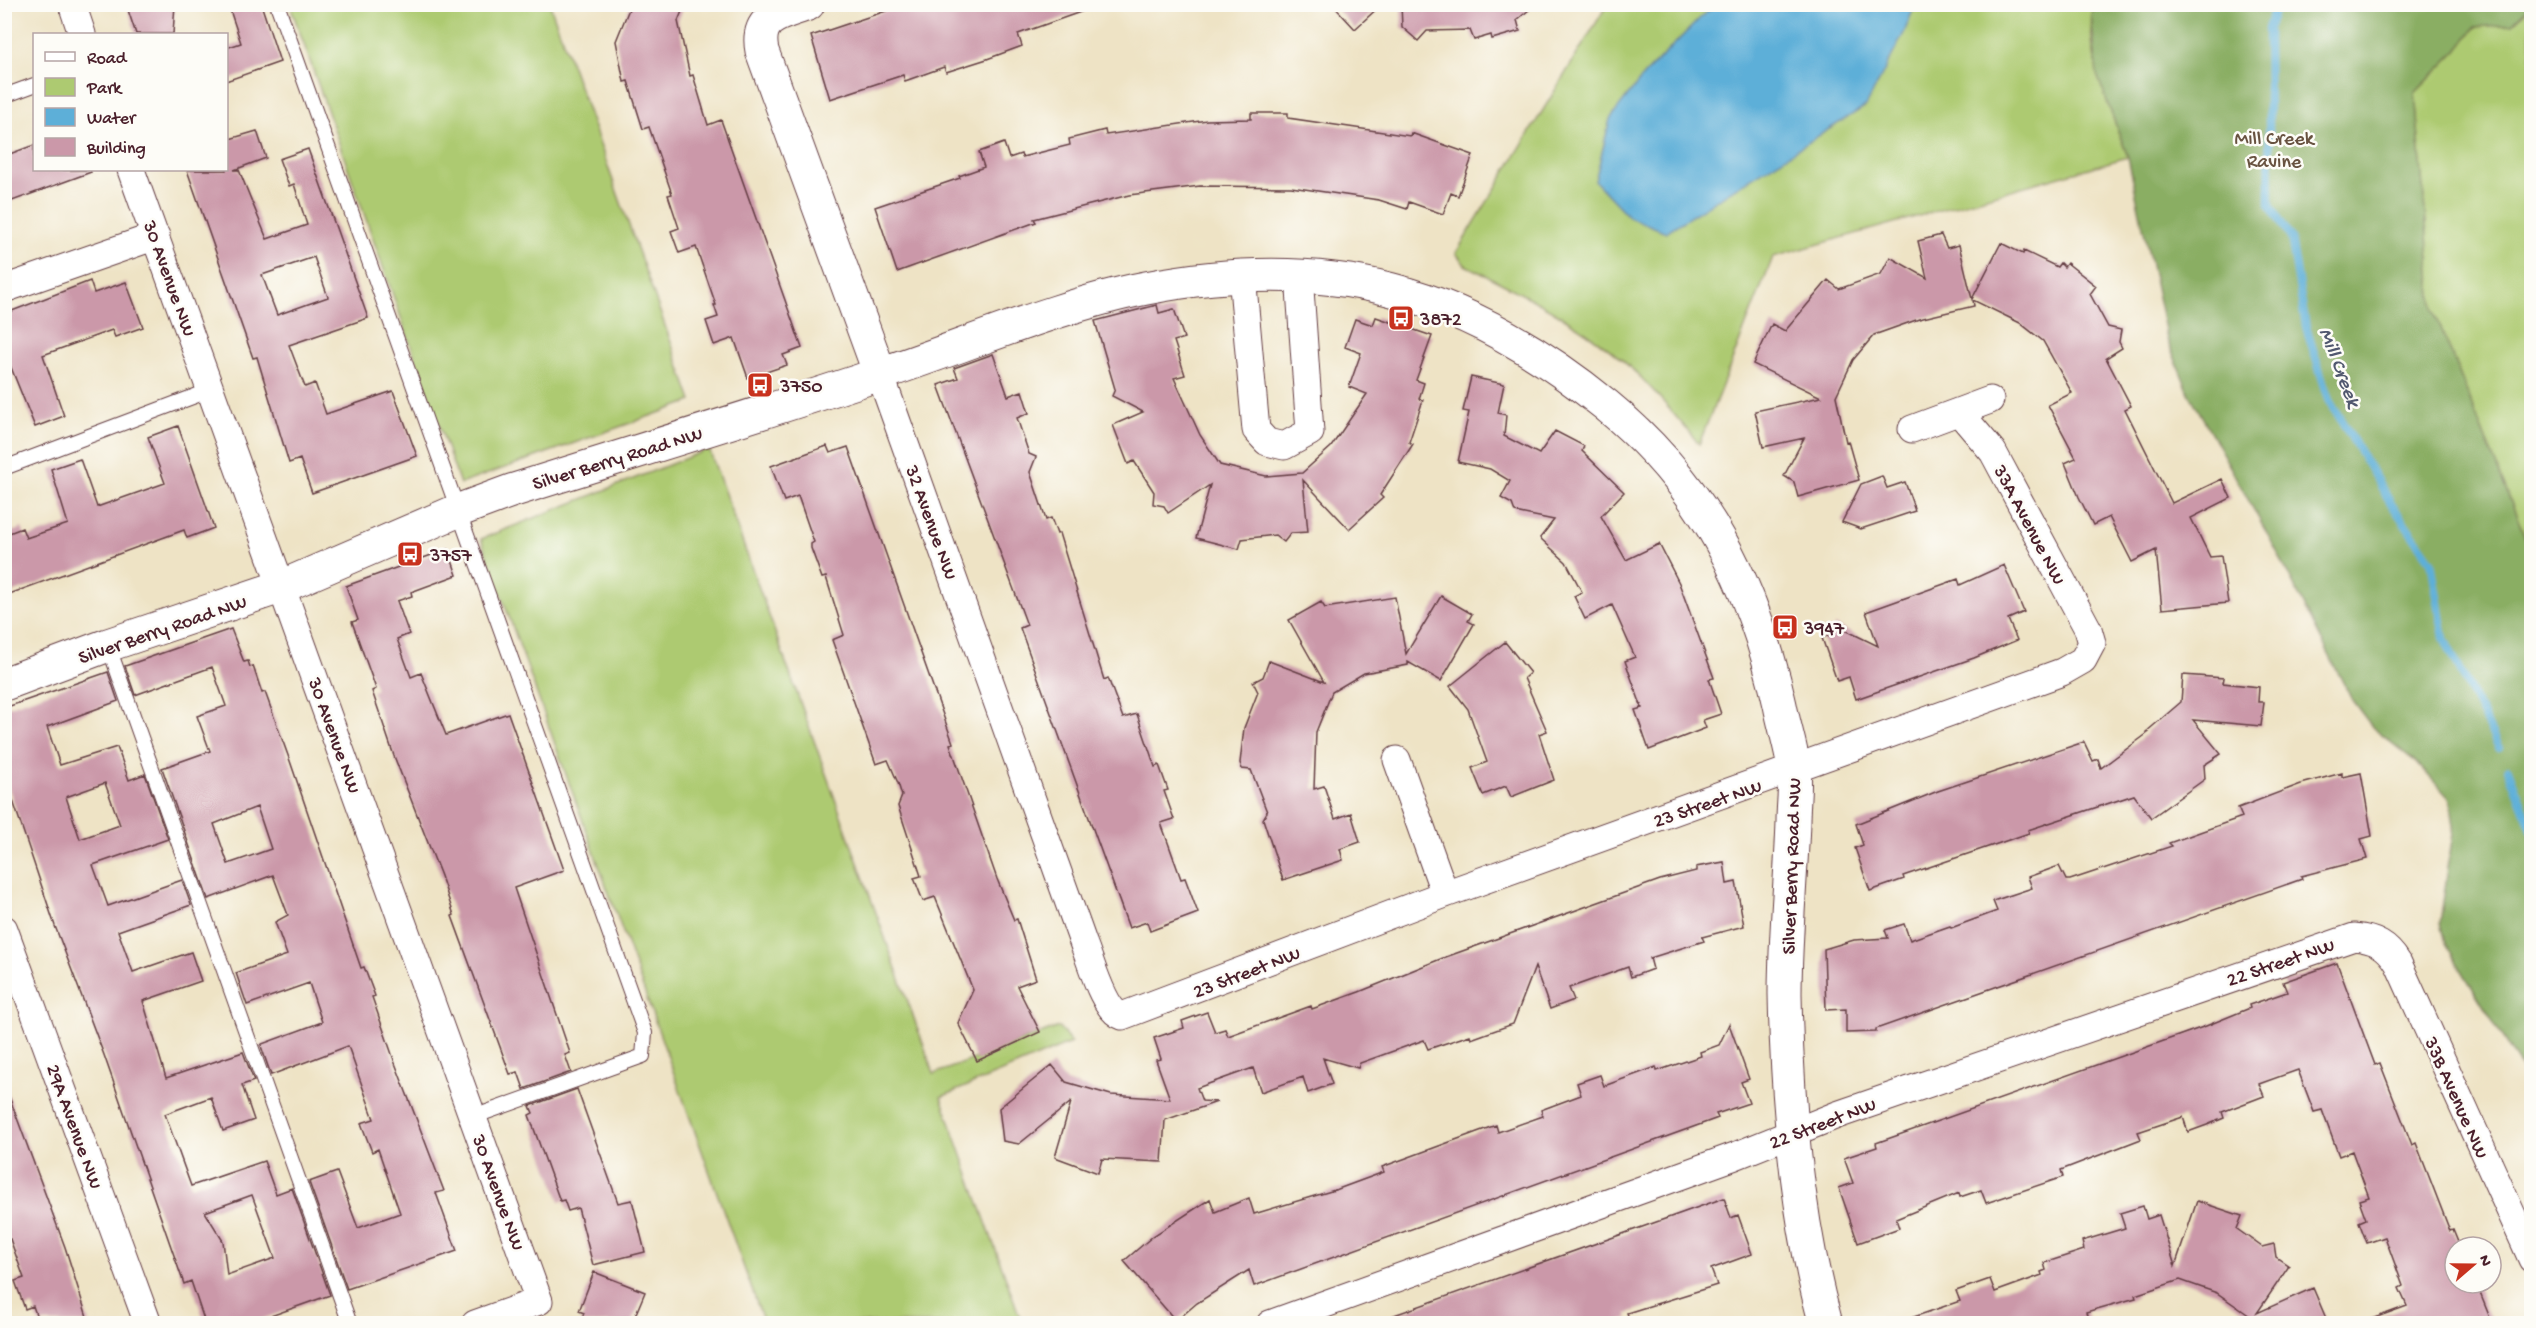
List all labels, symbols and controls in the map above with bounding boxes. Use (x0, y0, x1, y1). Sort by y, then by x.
legend (33, 33, 228, 171)
text: Road (87, 49, 128, 70)
text: Park (86, 79, 123, 100)
text: Water (87, 109, 137, 130)
park label: Mill Creek Ravine (2234, 129, 2316, 175)
text: Building (86, 139, 146, 160)
street label: 30 Avenue NW (136, 217, 199, 340)
bus stop icon: 3872 (1386, 303, 1416, 333)
place label: 3872 (1419, 310, 1462, 333)
water label: Mill Creek (2311, 325, 2365, 414)
bus stop icon: 3750 (745, 370, 775, 400)
place label: 3750 (779, 377, 823, 400)
street label: Silver Berry Road NW (530, 424, 706, 497)
street label: 33A Avenue NW (1986, 461, 2069, 589)
street label: 32 Avenue NW (898, 462, 961, 583)
bus stop icon: 3757 (395, 539, 425, 569)
place label: 3757 (429, 546, 472, 569)
street label: Silver Berry Road NW (76, 592, 250, 671)
bus stop icon: 3947 (1770, 612, 1800, 642)
place label: 3947 (1803, 619, 1845, 642)
street label: 30 Avenue NW (301, 674, 364, 797)
street label: 23 Street NW (1651, 776, 1765, 835)
street label: Silver Berry Road NW (1779, 777, 1808, 955)
street label: 22 Street NW (2224, 935, 2338, 993)
street label: 23 Street NW (1190, 943, 1304, 1005)
street label: 33B Avenue NW (2417, 1033, 2492, 1163)
street label: 29A Avenue NW (39, 1062, 106, 1193)
street label: 22 Street NW (1767, 1094, 1880, 1156)
street label: 30 Avenue NW (465, 1131, 528, 1254)
north arrow (2443, 1235, 2503, 1295)
text: N (2473, 1253, 2495, 1270)

